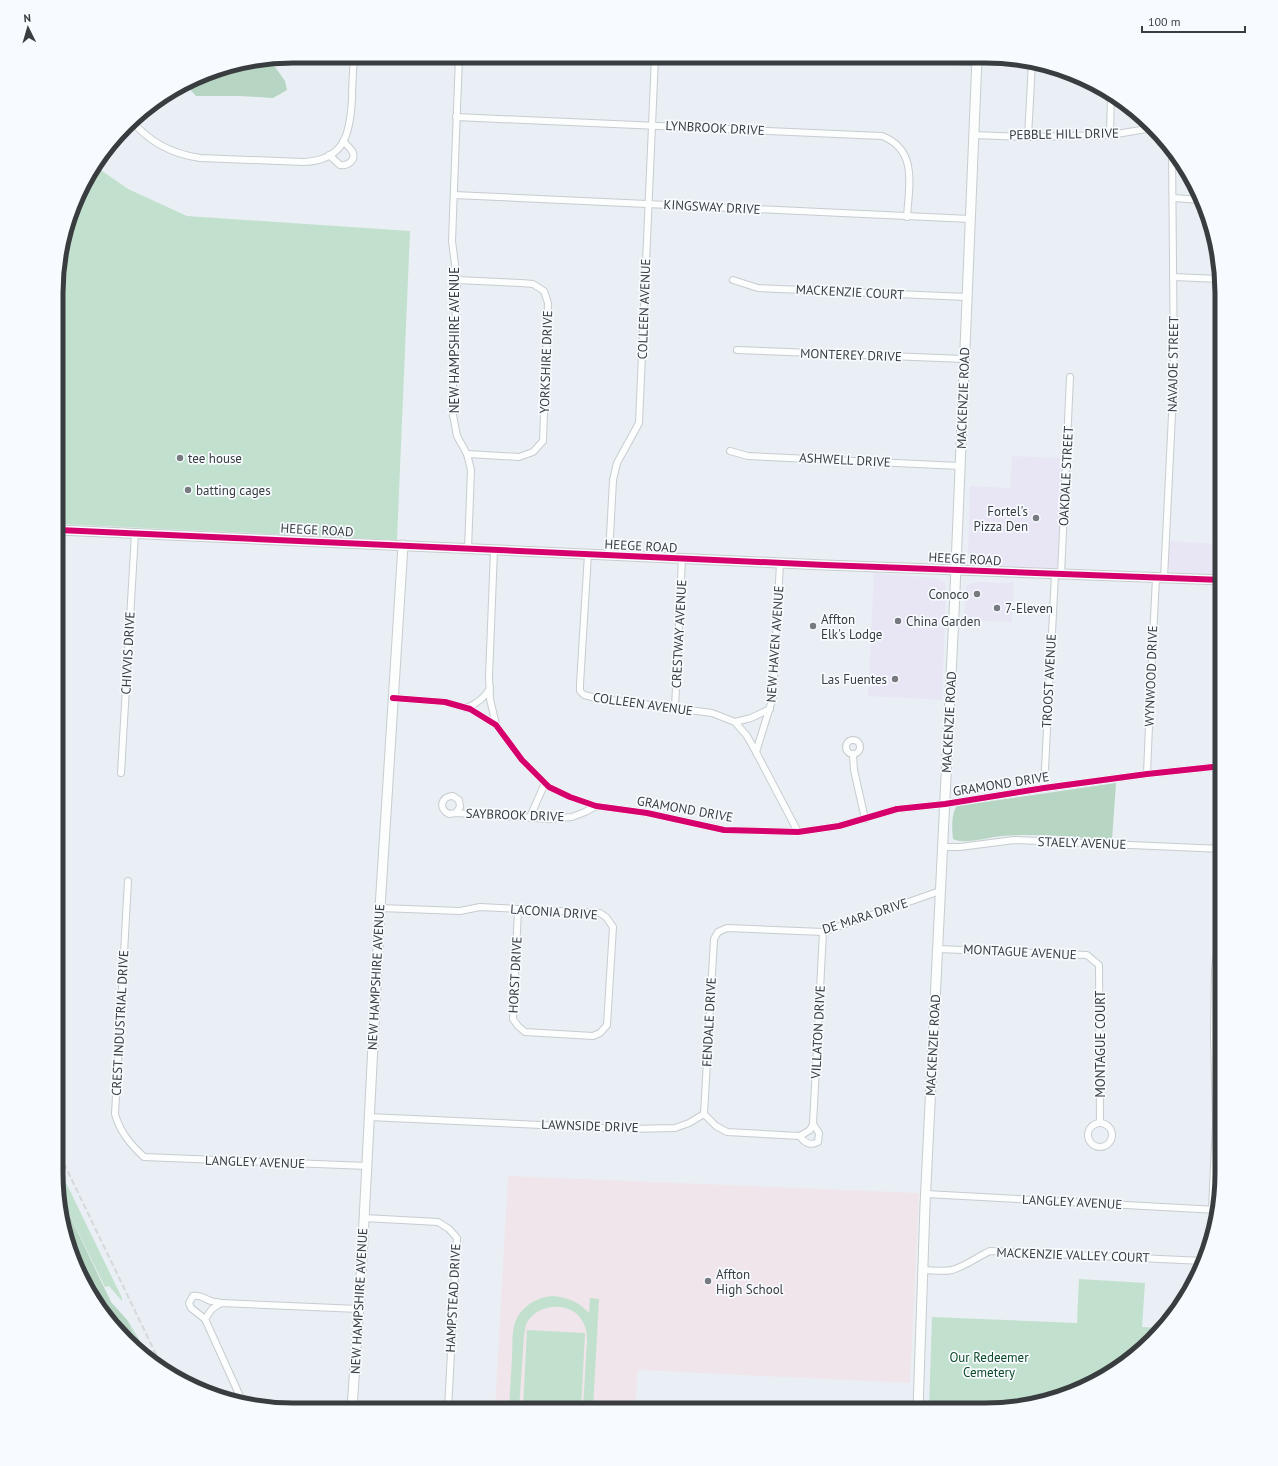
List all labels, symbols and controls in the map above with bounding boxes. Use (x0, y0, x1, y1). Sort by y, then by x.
north arrow (8, 8, 48, 48)
scale bar (1142, 8, 1245, 34)
text: N (23, 11, 31, 25)
text: 100 m (1148, 14, 1181, 29)
street label: LYNBROOK DRIVE (665, 117, 765, 139)
street label: PEBBLE HILL DRIVE (1009, 125, 1119, 143)
street label: KINGSWAY DRIVE (663, 196, 761, 218)
street label: COLLEEN AVENUE (634, 258, 654, 360)
street label: NEW HAMPSHIRE AVENUE (446, 267, 463, 413)
street label: MACKENZIE COURT (795, 281, 905, 303)
street label: YORKSHIRE DRIVE (536, 310, 556, 414)
street label: NAVAJOE STREET (1164, 316, 1182, 412)
street label: MONTEREY DRIVE (800, 345, 902, 365)
street label: MACKENZIE ROAD (953, 347, 973, 449)
street label: OAKDALE STREET (1055, 426, 1077, 526)
street label: ASHWELL DRIVE (799, 449, 891, 471)
place label: tee house (188, 450, 242, 467)
marker: tee house (175, 453, 185, 463)
place label: batting cages (196, 482, 271, 499)
marker: batting cages (183, 485, 193, 495)
place label: Fortel's Pizza Den (973, 503, 1028, 535)
marker: Fortel's Pizza Den (1031, 513, 1041, 523)
street label: HEEGE ROAD (280, 520, 354, 540)
street label: HEEGE ROAD (604, 536, 678, 556)
street label: HEEGE ROAD (928, 549, 1002, 569)
street label: CRESTWAY AVENUE (668, 579, 690, 689)
street label: NEW HAVEN AVENUE (762, 585, 788, 703)
place label: Conoco (928, 586, 969, 603)
marker: Conoco (972, 589, 982, 599)
place label: 7-Eleven (1005, 600, 1053, 617)
marker: 7-Eleven (992, 603, 1002, 613)
street label: CHIVVIS DRIVE (117, 611, 139, 695)
place label: Affton Elk's Lodge (821, 611, 882, 643)
place label: China Garden (906, 613, 981, 630)
marker: China Garden (893, 616, 903, 626)
marker: Affton Elk's Lodge (808, 621, 818, 631)
street label: WYNWOOD DRIVE (1141, 625, 1161, 727)
street label: TROOST AVENUE (1038, 633, 1060, 729)
place label: Las Fuentes (821, 671, 887, 688)
street label: MACKENZIE ROAD (938, 671, 960, 773)
marker: Las Fuentes (890, 674, 900, 684)
street label: COLLEEN AVENUE (592, 689, 694, 719)
street label: GRAMOND DRIVE (952, 768, 1050, 800)
street label: GRAMOND DRIVE (636, 792, 734, 826)
street label: SAYBROOK DRIVE (465, 805, 565, 825)
street label: STAELY AVENUE (1037, 833, 1127, 853)
street label: DE MARA DRIVE (820, 894, 910, 938)
street label: LACONIA DRIVE (510, 900, 598, 924)
street label: NEW HAMPSHIRE AVENUE (364, 903, 388, 1050)
street label: HORST DRIVE (505, 936, 525, 1014)
street label: MONTAGUE AVENUE (963, 941, 1077, 963)
street label: CREST INDUSTRIAL DRIVE (108, 950, 132, 1096)
street label: FENDALE DRIVE (698, 977, 720, 1067)
street label: VILLATON DRIVE (807, 985, 829, 1080)
street label: MONTAGUE COURT (1092, 990, 1109, 1098)
street label: MACKENZIE ROAD (922, 994, 944, 1096)
street label: LAWNSIDE DRIVE (541, 1116, 639, 1136)
street label: LANGLEY AVENUE (205, 1152, 305, 1172)
street label: LANGLEY AVENUE (1021, 1191, 1123, 1213)
street label: NEW HAMPSHIRE AVENUE (347, 1227, 371, 1374)
street label: HAMPSTEAD DRIVE (442, 1243, 464, 1353)
street label: MACKENZIE VALLEY COURT (996, 1244, 1150, 1266)
place label: Affton High School (716, 1266, 784, 1298)
marker: Affton High School (703, 1276, 713, 1286)
park label: Our Redeemer Cemetery (949, 1349, 1029, 1381)

